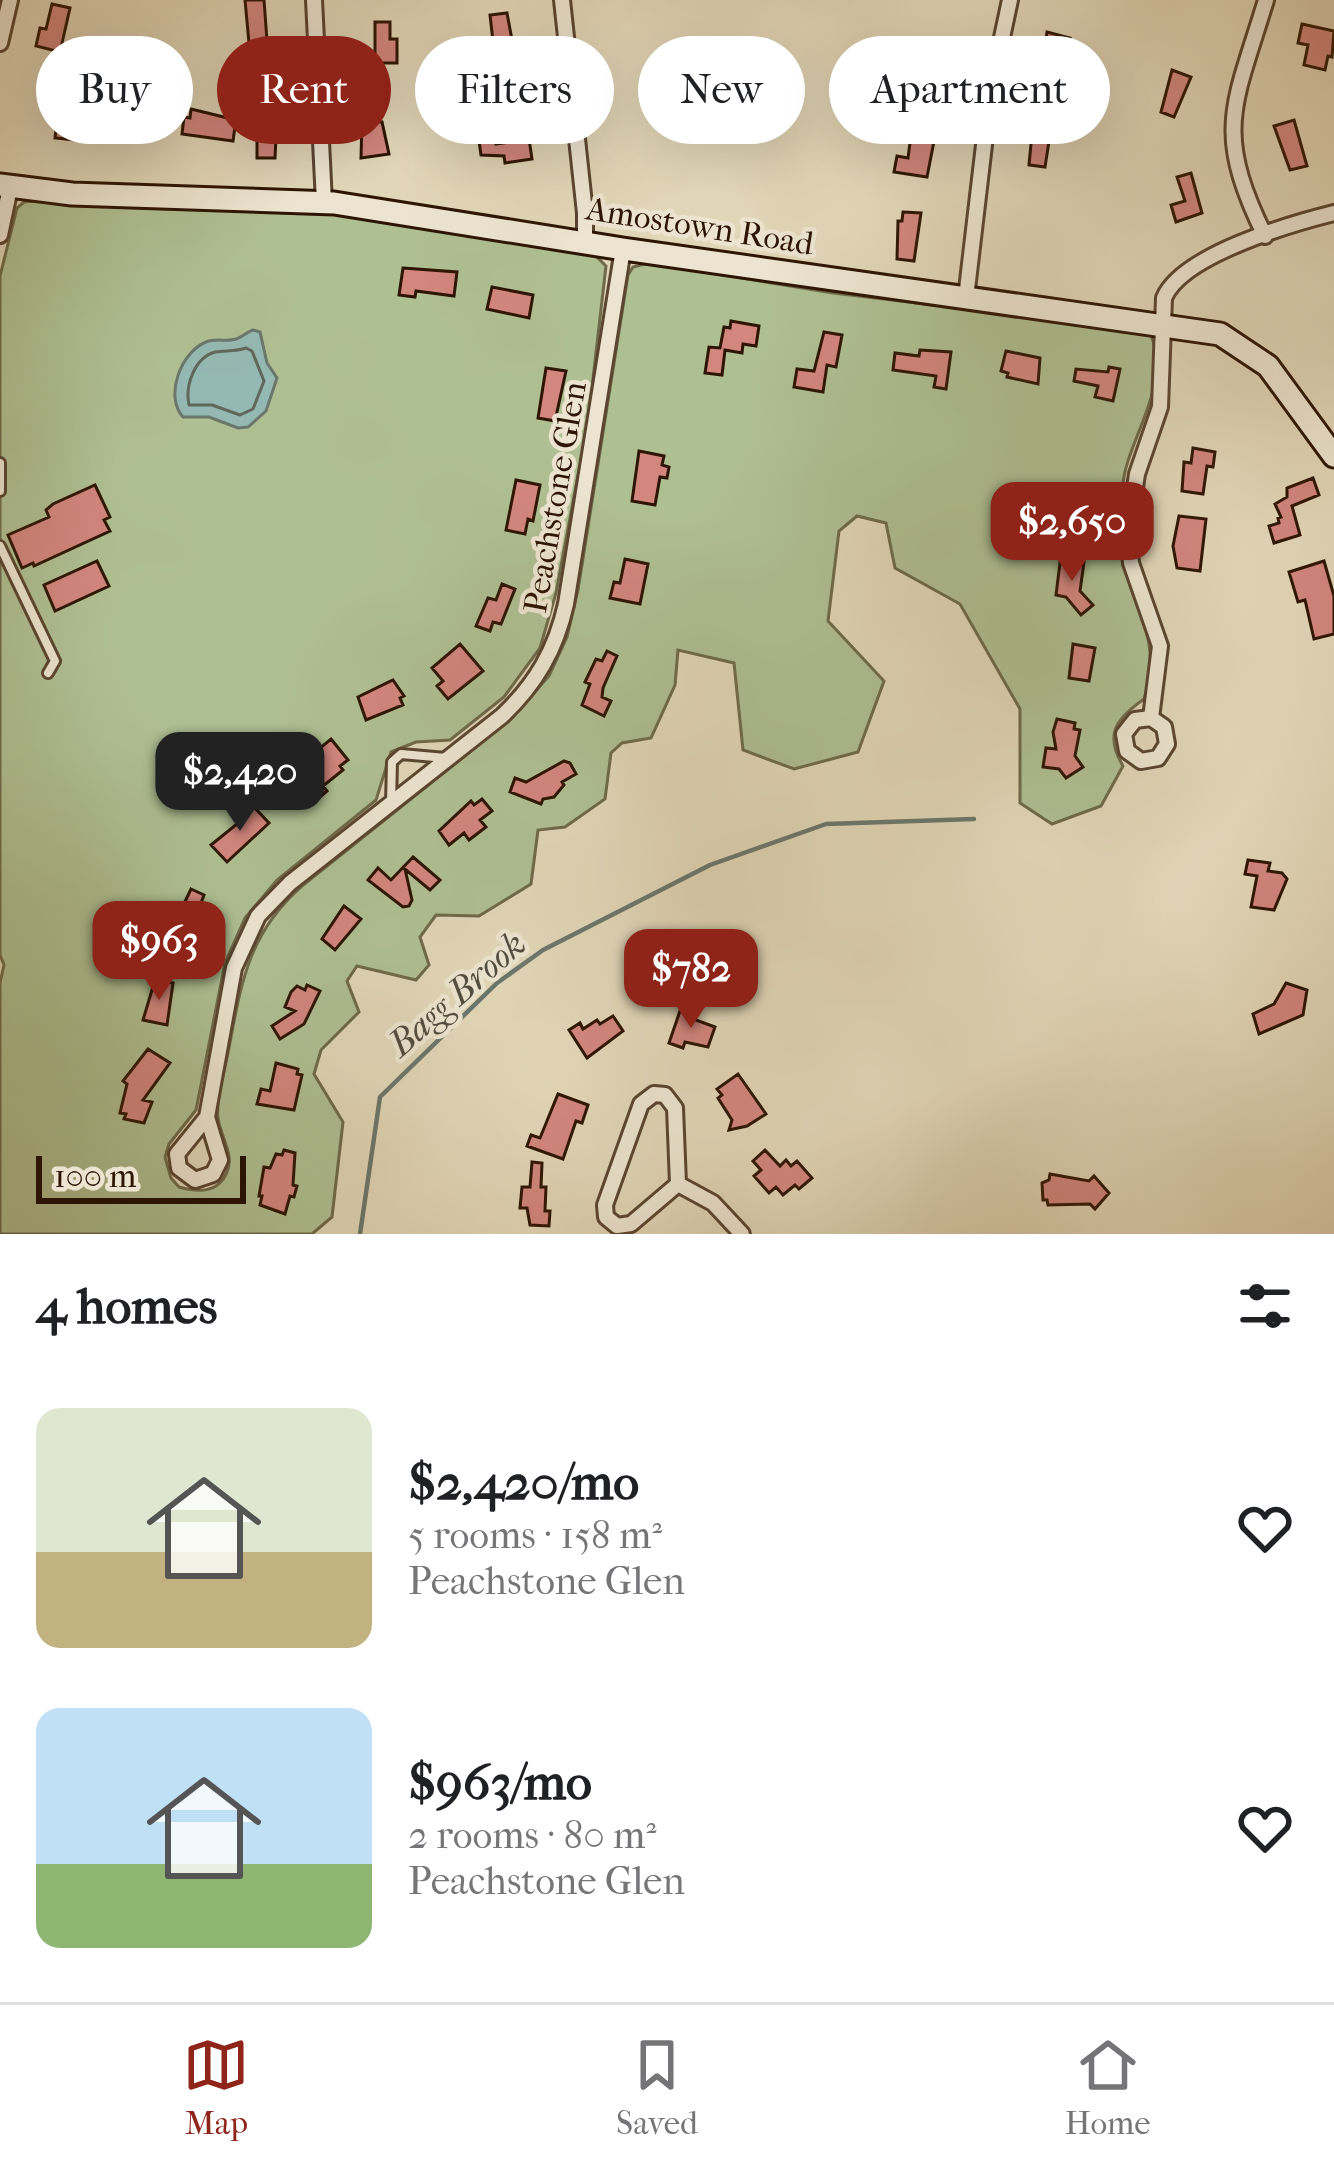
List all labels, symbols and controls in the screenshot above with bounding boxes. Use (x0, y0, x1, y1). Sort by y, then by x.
chip: Buy (36, 36, 193, 144)
chip: Rent (217, 36, 391, 144)
chip: Filters (415, 36, 614, 144)
chip: New (638, 36, 805, 144)
chip: Apartment (829, 36, 1110, 144)
street label: Amostown Road (581, 189, 817, 264)
street label: Peachstone Glen (516, 378, 595, 616)
pin: $2,650 (974, 482, 1170, 584)
text: $2,650 (1018, 498, 1126, 544)
pin: $2,420 (142, 732, 338, 834)
text: $2,420 (182, 748, 298, 794)
pin: $963 (88, 901, 230, 1003)
text: $963 (119, 917, 199, 963)
water label: Bagg Brook (378, 923, 534, 1066)
pin: $782 (620, 929, 762, 1031)
text: $782 (651, 945, 731, 991)
scale bar (36, 1150, 246, 1203)
text: 100 m (54, 1157, 137, 1196)
icon: filters (1232, 1273, 1298, 1339)
text: 4 homes (36, 1276, 217, 1336)
text: $2,420/mo (408, 1452, 639, 1512)
icon: home (132, 1456, 276, 1600)
icon: heart (1232, 1495, 1298, 1561)
text: 5 rooms · 158 m² (408, 1512, 662, 1558)
text: Peachstone Glen (408, 1558, 685, 1604)
text: $963/mo (408, 1752, 592, 1812)
icon: home (132, 1756, 276, 1900)
icon: heart (1232, 1795, 1298, 1861)
text: 2 rooms · 80 m² (408, 1812, 656, 1858)
text: Peachstone Glen (408, 1858, 685, 1904)
tab: Map (183, 2032, 249, 2143)
tab: Saved (616, 2032, 698, 2143)
tab: Home (1065, 2032, 1151, 2143)

